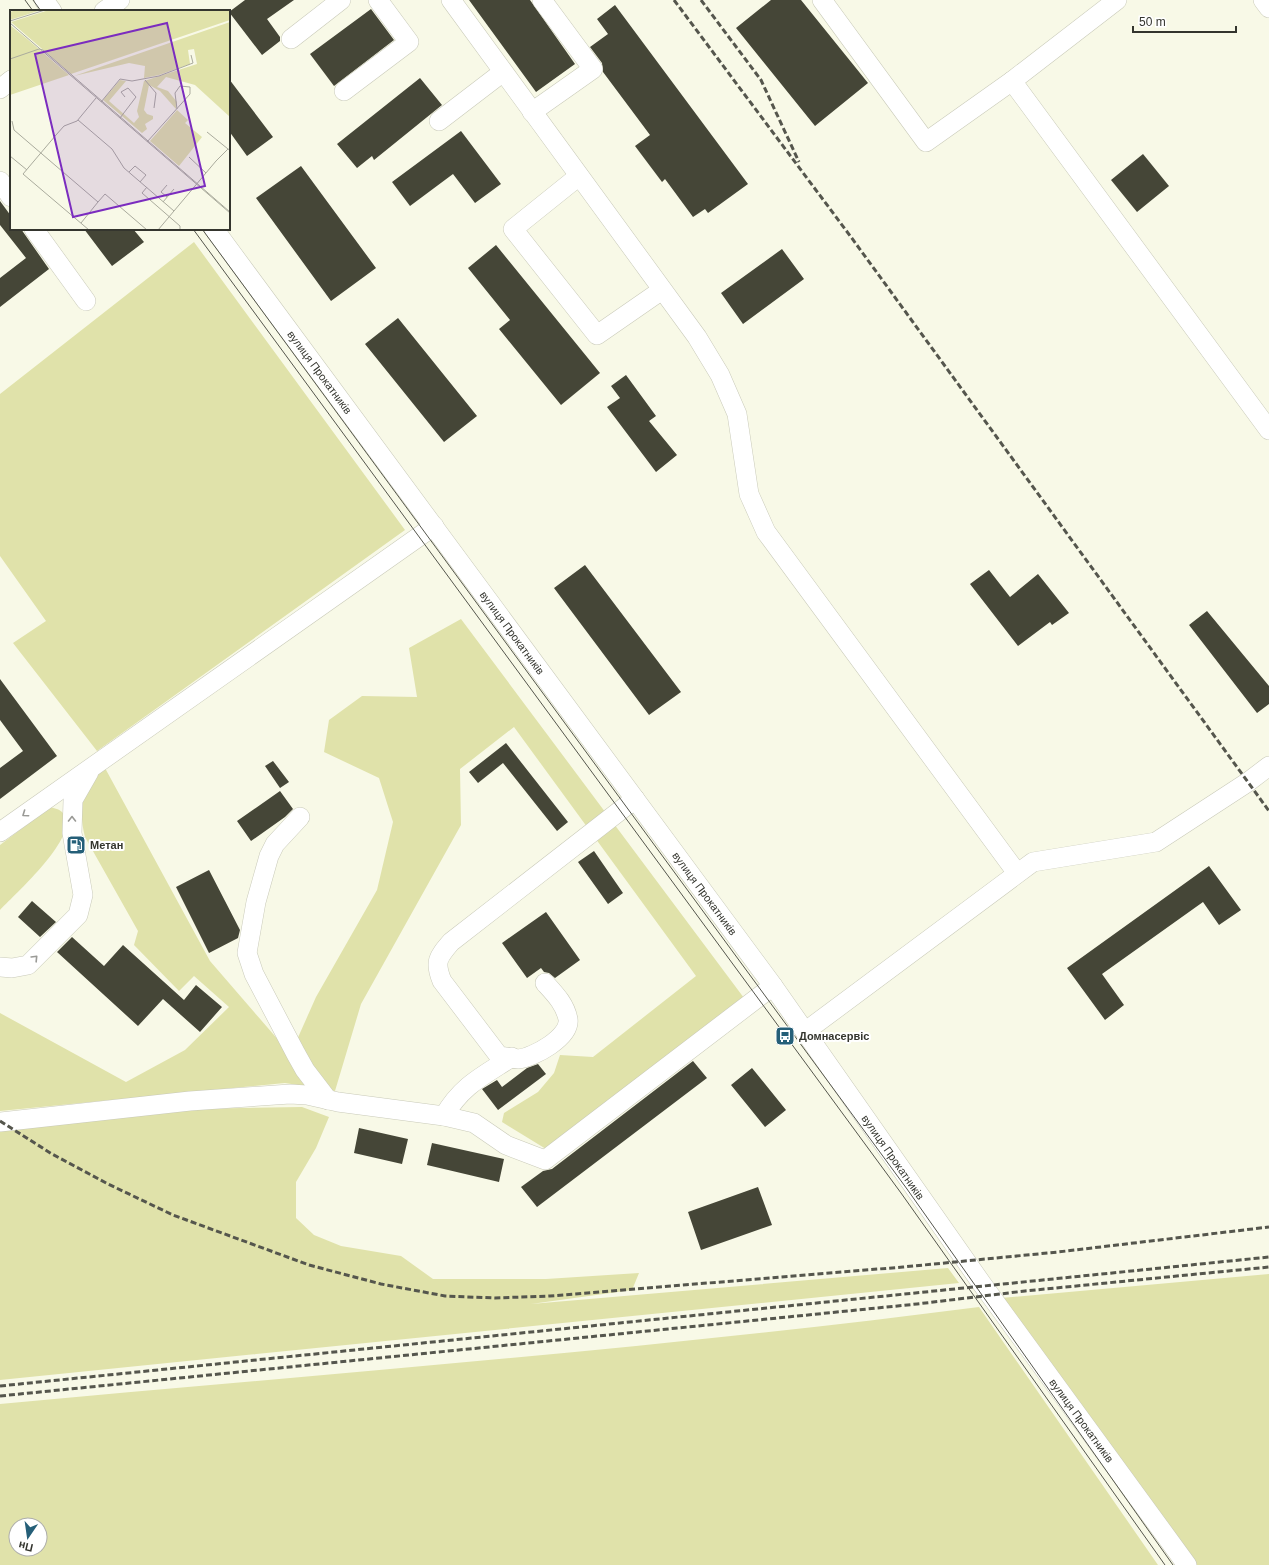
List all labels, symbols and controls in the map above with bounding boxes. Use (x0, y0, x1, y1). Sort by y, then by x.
scale bar (1133, 8, 1236, 34)
inset map (10, 10, 230, 230)
text: 50 m (1139, 15, 1166, 29)
street label: вулиця Прокатників (285, 328, 354, 416)
street label: вулиця Прокатників (478, 589, 547, 677)
one-way arrow (23, 809, 30, 816)
one-way arrow (68, 816, 77, 822)
fuel station icon: Метан (65, 834, 87, 856)
place label: Метан (90, 839, 123, 851)
street label: вулиця Прокатників (670, 850, 739, 937)
one-way arrow (31, 955, 38, 963)
bus stop icon: Домнасервіс (774, 1025, 796, 1047)
place label: Домнасервіс (799, 1030, 869, 1042)
street label: вулиця Прокатників (859, 1113, 927, 1202)
street label: вулиця Прокатників (1047, 1376, 1116, 1465)
north arrow (8, 1517, 48, 1557)
text: Пн (17, 1539, 34, 1554)

